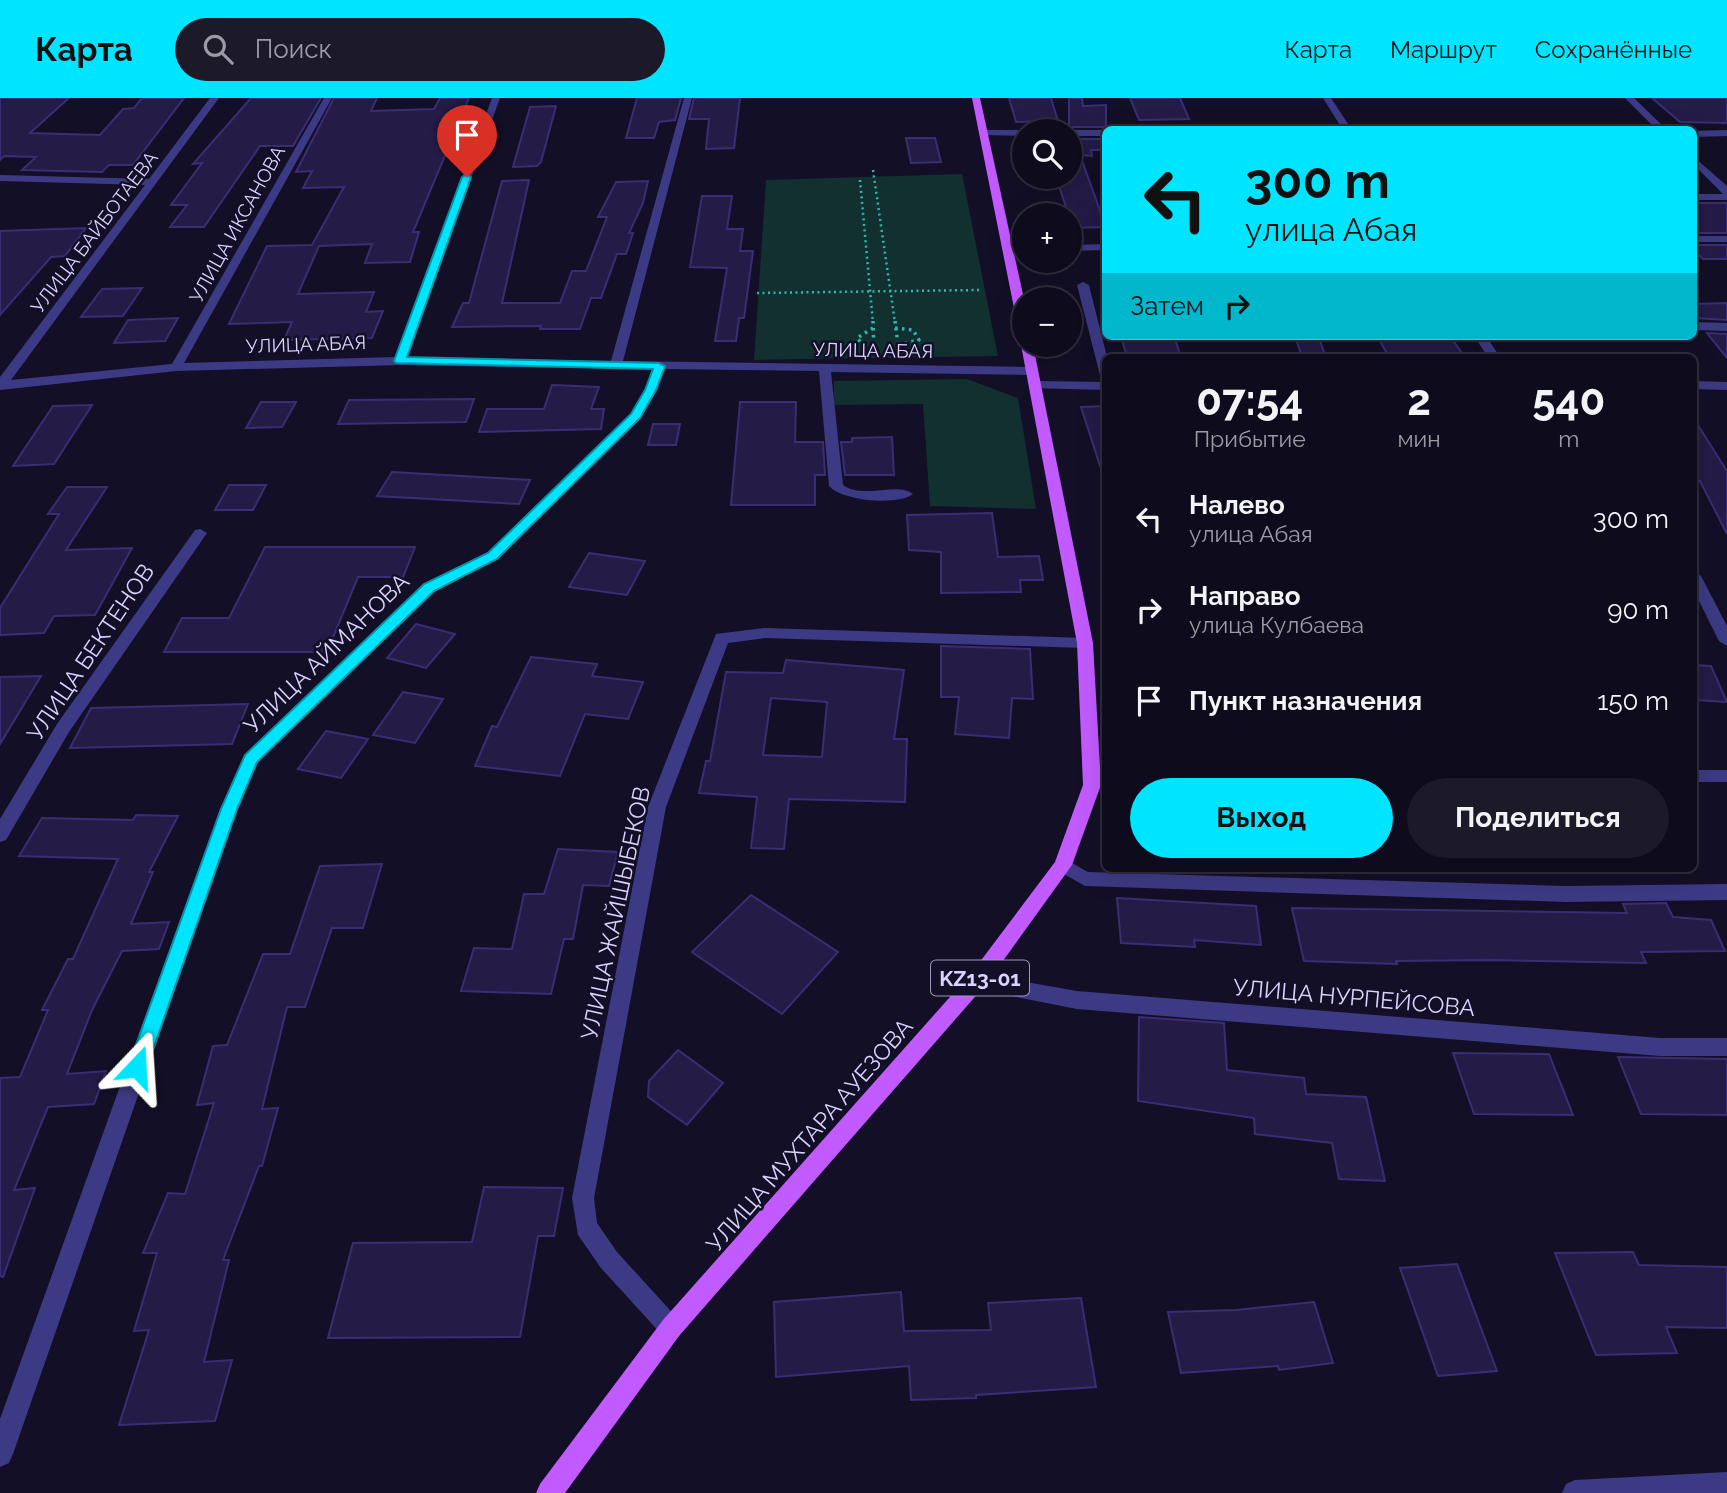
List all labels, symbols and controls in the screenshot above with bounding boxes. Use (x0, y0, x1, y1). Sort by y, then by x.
search box (175, 18, 665, 81)
text: Карта (35, 30, 133, 69)
icon: search (199, 30, 237, 68)
text: Поиск (255, 34, 332, 64)
text: Карта (1284, 35, 1352, 64)
text: Маршрут (1390, 35, 1497, 64)
text: Сохранённые (1535, 35, 1692, 64)
pin (437, 105, 497, 177)
icon: arrive (448, 116, 486, 154)
map controls (1012, 119, 1082, 357)
button: search (1012, 119, 1082, 189)
street label: УЛИЦА ИКСАНОВА (185, 142, 289, 306)
street label: УЛИЦА БАЙБОТАЕВА (26, 147, 162, 317)
text: 300 m (1245, 152, 1390, 209)
icon: left (1130, 154, 1221, 245)
button: + (1012, 203, 1082, 273)
text: улица Абая (1245, 211, 1417, 248)
button: − (1012, 287, 1082, 357)
icon: right (1218, 287, 1256, 325)
text: Затем (1130, 291, 1204, 321)
street label: УЛИЦА АБАЯ (245, 331, 367, 357)
street label: УЛИЦА АБАЯ (813, 338, 933, 362)
text: 07:54 (1196, 376, 1303, 425)
text: 2 (1407, 376, 1431, 425)
text: 540 (1532, 376, 1605, 425)
text: Прибытие (1194, 425, 1306, 452)
text: мин (1397, 425, 1441, 452)
text: m (1558, 425, 1579, 452)
text: Налево (1189, 490, 1285, 520)
icon: left (1130, 500, 1168, 538)
text: 300 m (1593, 504, 1669, 534)
text: улица Абая (1189, 520, 1313, 547)
street label: УЛИЦА БЕКТЕНОВ (21, 559, 159, 745)
street label: УЛИЦА АЙМАНОВА (238, 567, 414, 739)
text: Направо (1189, 581, 1300, 611)
icon: right (1130, 591, 1168, 629)
text: 90 m (1607, 595, 1669, 625)
text: улица Кулбаева (1189, 611, 1364, 638)
icon: arrive (1130, 682, 1168, 720)
text: Пункт назначения (1189, 686, 1422, 716)
text: 150 m (1597, 686, 1669, 716)
button: Выход (1130, 778, 1393, 858)
button: Поделиться (1407, 778, 1669, 858)
street label: УЛИЦА ЖАЙШЫБЕКОВ (575, 784, 655, 1042)
road number: KZ13-01 (931, 960, 1029, 996)
street label: УЛИЦА НУРПЕЙСОВА (1232, 973, 1477, 1021)
street label: УЛИЦА МУХТАРА АУЕЗОВА (700, 1013, 918, 1257)
position arrow (100, 1030, 174, 1104)

